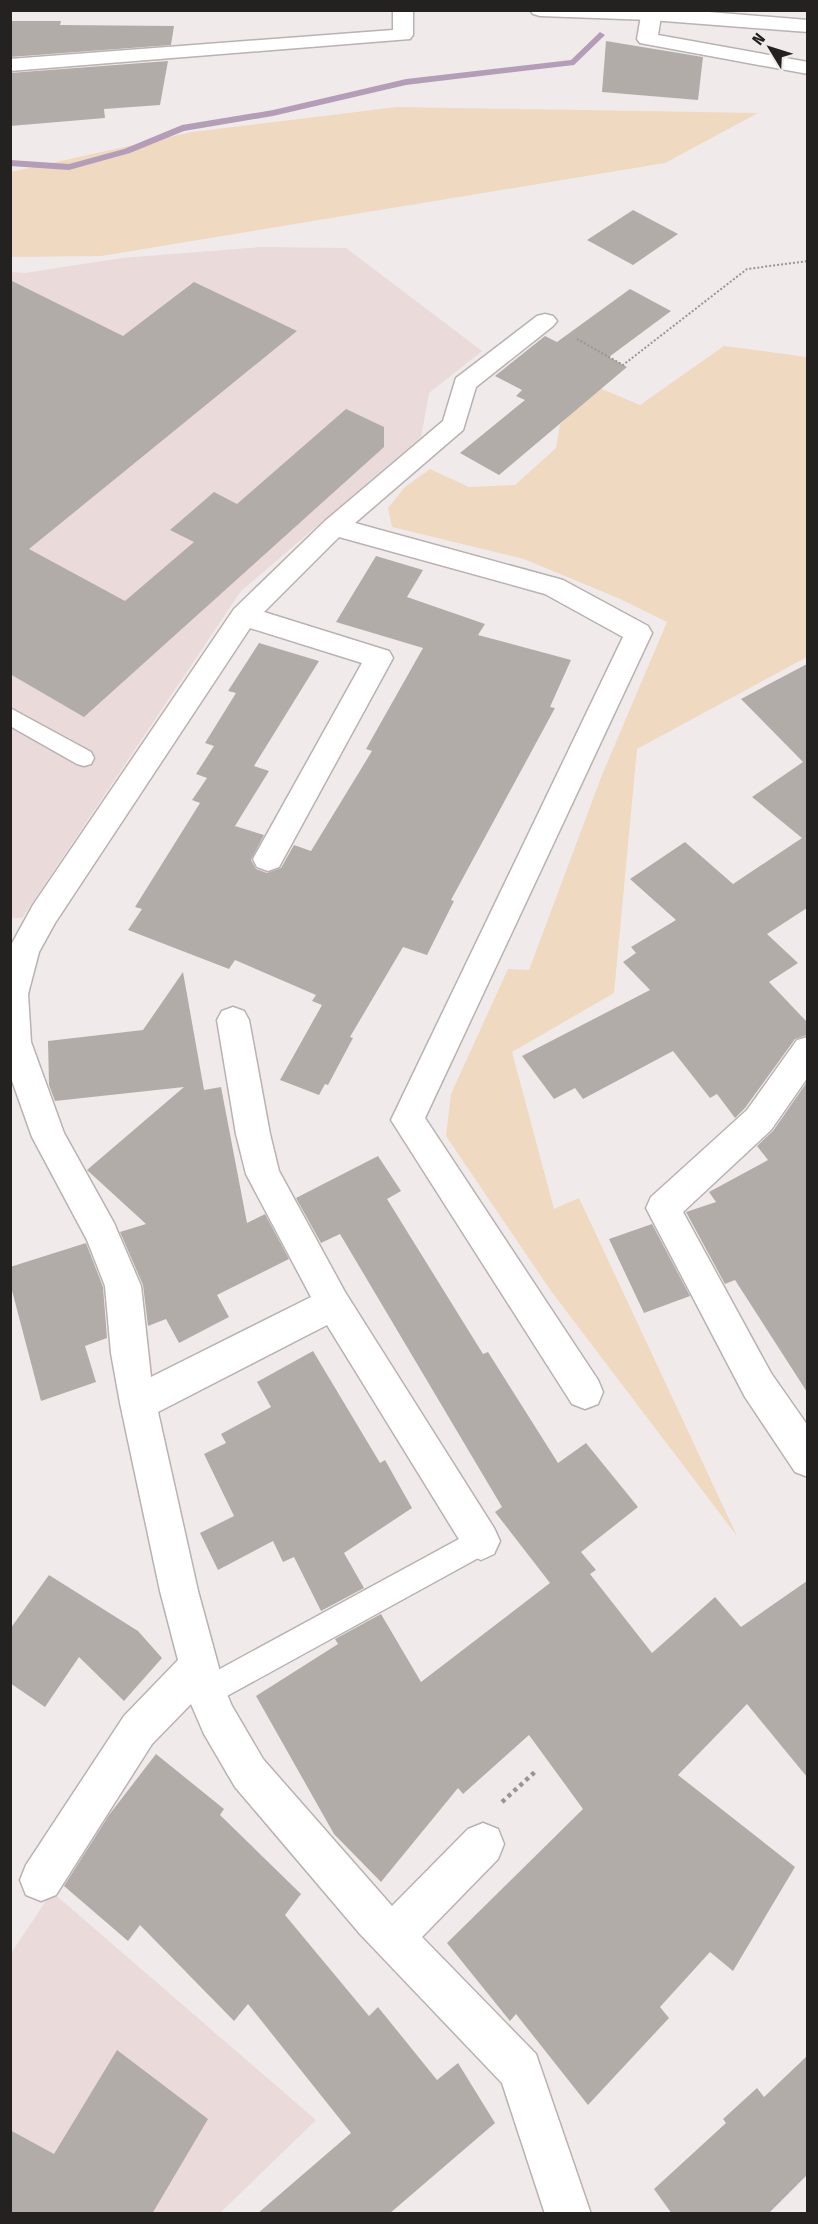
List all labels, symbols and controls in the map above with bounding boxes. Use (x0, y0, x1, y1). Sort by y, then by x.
north arrow (740, 18, 800, 78)
text: N (748, 29, 769, 49)

